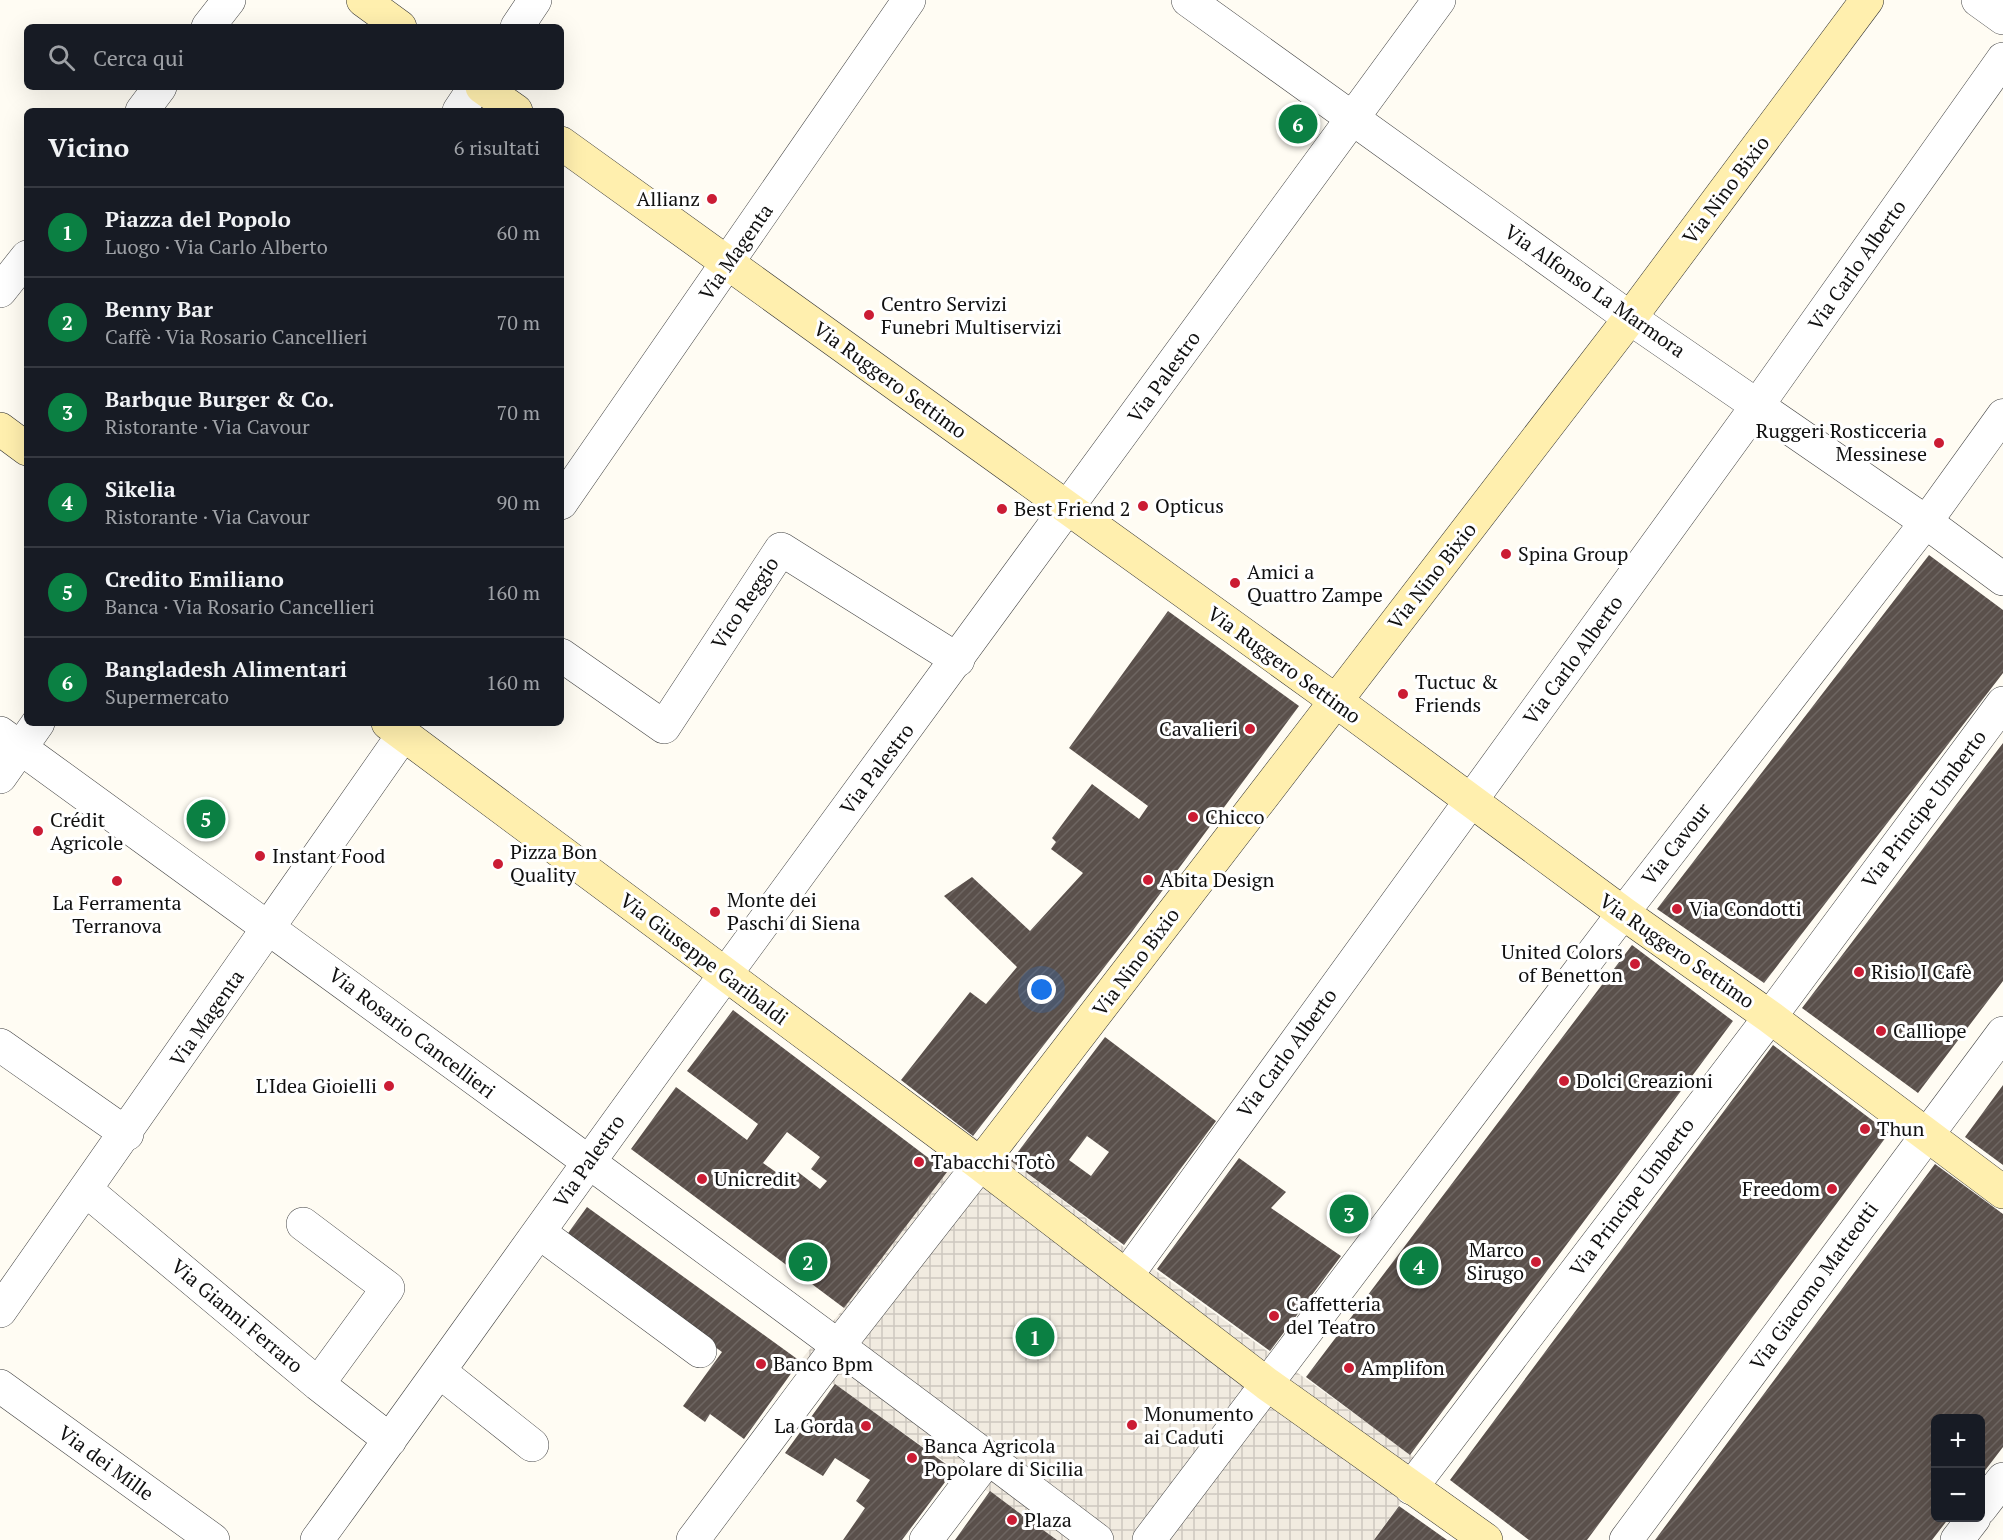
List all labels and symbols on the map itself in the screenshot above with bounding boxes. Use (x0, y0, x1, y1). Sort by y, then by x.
pin: 6 (1278, 102, 1318, 146)
street label: Via Nino Bixio (1676, 130, 1775, 249)
place label: Allianz (637, 185, 700, 212)
marker: Allianz (705, 192, 719, 206)
street label: Via Carlo Alberto (1801, 194, 1912, 335)
street label: Via Magenta (692, 198, 779, 305)
street label: Via Alfonso La Marmora (1499, 218, 1691, 363)
place label: Centro Servizi Funebri Multiservizi (881, 290, 1062, 340)
marker: Centro Servizi Funebri Multiservizi (862, 308, 876, 322)
street label: Via Ruggero Settimo (808, 315, 972, 444)
street label: Via Palestro (1121, 325, 1206, 428)
place label: Ruggeri Rosticceria Messinese (1756, 417, 1927, 467)
marker: Ruggeri Rosticceria Messinese (1932, 436, 1946, 450)
place label: Opticus (1155, 492, 1224, 519)
place label: Best Friend 2 (1014, 495, 1130, 522)
marker: Opticus (1136, 499, 1150, 513)
marker: Best Friend 2 (995, 502, 1009, 516)
street label: Via Nino Bixio (1381, 517, 1482, 635)
place label: Spina Group (1518, 540, 1628, 567)
marker: Spina Group (1499, 547, 1513, 561)
street label: Vico Reggio (705, 551, 785, 654)
place label: Amici a Quattro Zampe (1247, 558, 1383, 608)
marker: Amici a Quattro Zampe (1228, 576, 1242, 590)
street label: Via Carlo Alberto (1517, 590, 1629, 730)
street label: Via Ruggero Settimo (1202, 600, 1366, 729)
place label: Tuctuc & Friends (1415, 668, 1498, 718)
marker: Tuctuc & Friends (1396, 687, 1410, 701)
place label: Cavalieri (1159, 715, 1238, 742)
street label: Via Palestro (833, 718, 920, 820)
marker: Cavalieri (1243, 722, 1257, 736)
street label: Via Principe Umberto (1855, 724, 1992, 893)
pin: 5 (186, 796, 226, 842)
street label: Via Cavour (1635, 797, 1716, 890)
place label: Chicco (1205, 803, 1265, 830)
place label: Crédit Agricole (50, 806, 123, 856)
marker: Chicco (1186, 810, 1200, 824)
marker: Crédit Agricole (31, 824, 45, 838)
place label: Pizza Bon Quality (510, 838, 597, 888)
place label: Instant Food (272, 842, 385, 869)
marker: Instant Food (253, 849, 267, 863)
marker: Pizza Bon Quality (491, 857, 505, 871)
place label: Abita Design (1160, 866, 1274, 893)
marker: Abita Design (1141, 873, 1155, 887)
marker: La Ferramenta Terranova (110, 874, 124, 888)
street label: Via Giuseppe Garibaldi (615, 886, 794, 1031)
place label: Monte dei Paschi di Siena (727, 886, 860, 936)
street label: Via Ruggero Settimo (1594, 887, 1760, 1014)
place label: La Ferramenta Terranova (52, 889, 182, 939)
place label: Via Condotti (1689, 895, 1802, 922)
street label: Via Nino Bixio (1086, 902, 1185, 1021)
marker: Via Condotti (1670, 902, 1684, 916)
marker: Monte dei Paschi di Siena (708, 905, 722, 919)
place label: United Colors of Benetton (1501, 938, 1623, 988)
marker: United Colors of Benetton (1628, 957, 1642, 971)
place label: Risio I Cafè (1871, 958, 1972, 985)
street label: Via Rosario Cancellieri (323, 961, 501, 1104)
street label: Via Magenta (163, 964, 250, 1071)
marker: Risio I Cafè (1852, 965, 1866, 979)
your location (1027, 975, 1056, 1004)
street label: Via Carlo Alberto (1231, 983, 1343, 1123)
place label: Calliope (1893, 1017, 1966, 1044)
marker: Calliope (1874, 1024, 1888, 1038)
place label: Dolci Creazioni (1576, 1067, 1713, 1094)
place label: L'Idea Gioielli (256, 1072, 377, 1099)
marker: Dolci Creazioni (1557, 1074, 1571, 1088)
marker: L'Idea Gioielli (382, 1079, 396, 1093)
street label: Via Palestro (547, 1109, 630, 1213)
street label: Via Principe Umberto (1563, 1112, 1700, 1281)
place label: Thun (1877, 1115, 1925, 1142)
marker: Thun (1858, 1122, 1872, 1136)
place label: Tabacchi Totò (931, 1148, 1055, 1175)
marker: Tabacchi Totò (912, 1155, 926, 1169)
place label: Unicredit (714, 1165, 798, 1192)
marker: Unicredit (695, 1172, 709, 1186)
place label: Freedom (1742, 1175, 1820, 1202)
marker: Freedom (1825, 1182, 1839, 1196)
pin: 3 (1330, 1192, 1368, 1236)
street label: Via Giacomo Matteotti (1743, 1196, 1884, 1375)
place label: Marco Sirugo (1467, 1236, 1524, 1286)
pin: 2 (788, 1240, 828, 1284)
pin: 4 (1400, 1244, 1438, 1288)
street label: Via Gianni Ferraro (166, 1252, 309, 1379)
marker: Marco Sirugo (1529, 1255, 1543, 1269)
place label: Caffetteria del Teatro (1286, 1290, 1381, 1340)
marker: Caffetteria del Teatro (1267, 1309, 1281, 1323)
pin: 1 (1016, 1314, 1054, 1360)
place label: Banco Bpm (773, 1350, 873, 1377)
place label: Amplifon (1361, 1354, 1445, 1381)
marker: Banco Bpm (754, 1357, 768, 1371)
marker: Amplifon (1342, 1361, 1356, 1375)
place label: Monumento ai Caduti (1144, 1400, 1253, 1450)
place label: La Gorda (774, 1412, 854, 1439)
marker: Monumento ai Caduti (1125, 1418, 1139, 1432)
street label: Via dei Mille (53, 1419, 160, 1506)
marker: La Gorda (859, 1419, 873, 1433)
place label: Banca Agricola Popolare di Sicilia (924, 1432, 1084, 1482)
marker: Banca Agricola Popolare di Sicilia (905, 1451, 919, 1465)
place label: Plaza (1024, 1506, 1072, 1533)
marker: Plaza (1005, 1513, 1019, 1527)

